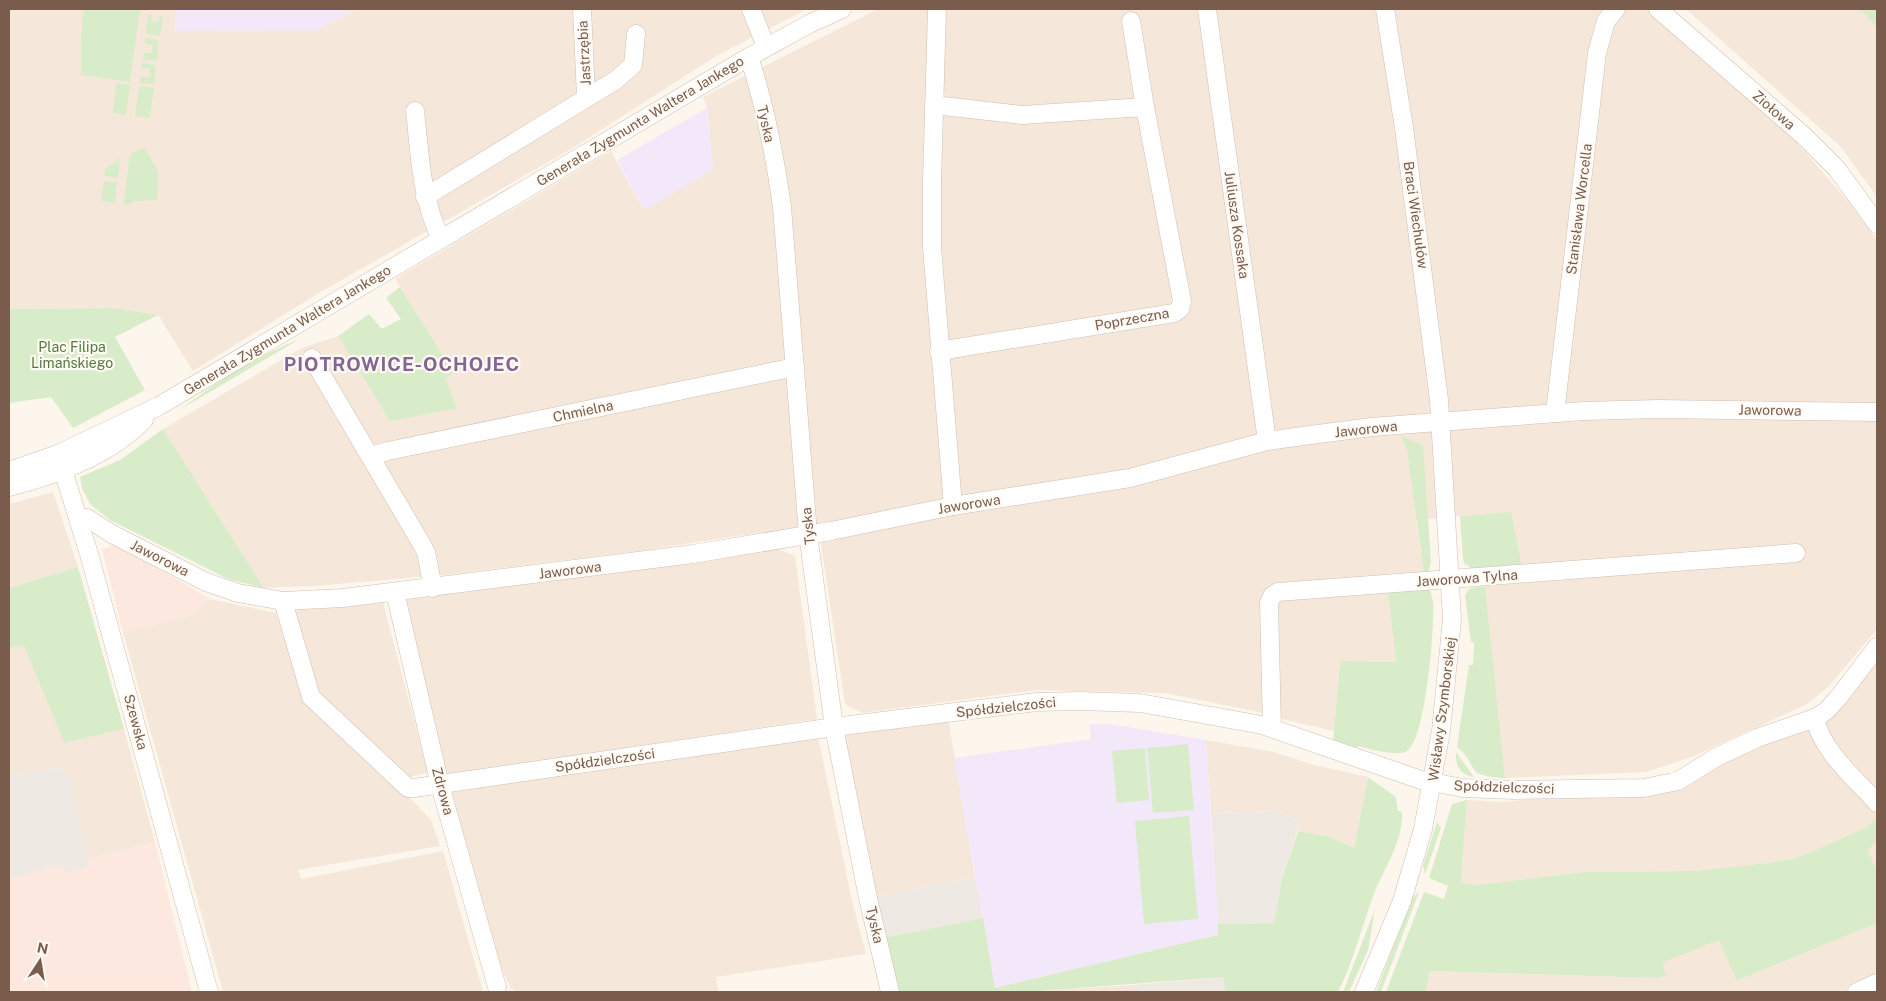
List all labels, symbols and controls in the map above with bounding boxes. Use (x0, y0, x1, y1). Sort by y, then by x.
street label: Jastrzębia (574, 20, 594, 86)
street label: Generała Zygmunta Waltera Jankego (533, 53, 747, 189)
street label: Ziołowa (1750, 87, 1798, 133)
street label: Tyska (754, 104, 778, 144)
street label: Stanisława Worcella (1563, 142, 1595, 276)
street label: Braci Wiechułów (1401, 160, 1431, 270)
street label: Juliusza Kossaka (1222, 170, 1252, 280)
street label: Generała Zygmunta Waltera Jankego (180, 262, 394, 398)
street label: Poprzeczna (1094, 305, 1170, 333)
park label: Plac Filipa Limańskiego (31, 339, 113, 371)
district label: PIOTROWICE-OCHOJEC (284, 353, 520, 375)
street label: Chmielna (551, 397, 615, 425)
street label: Jaworowa (1738, 401, 1802, 419)
street label: Jaworowa (1334, 418, 1398, 440)
street label: Jaworowa (936, 491, 1002, 517)
street label: Tyska (798, 506, 818, 546)
street label: Jaworowa (128, 536, 192, 580)
street label: Jaworowa (538, 558, 602, 582)
street label: Jaworowa Tylna (1416, 566, 1518, 590)
street label: Wisławy Szymborskiej (1425, 636, 1459, 782)
street label: Szewska (121, 692, 151, 752)
street label: Spółdzielczości (955, 694, 1057, 720)
street label: Spółdzielczości (554, 745, 656, 775)
street label: Zdrowa (429, 765, 457, 817)
street label: Spółdzielczości (1453, 777, 1555, 797)
street label: Tyska (863, 905, 887, 945)
north arrow (15, 936, 65, 986)
text: N (36, 939, 50, 957)

